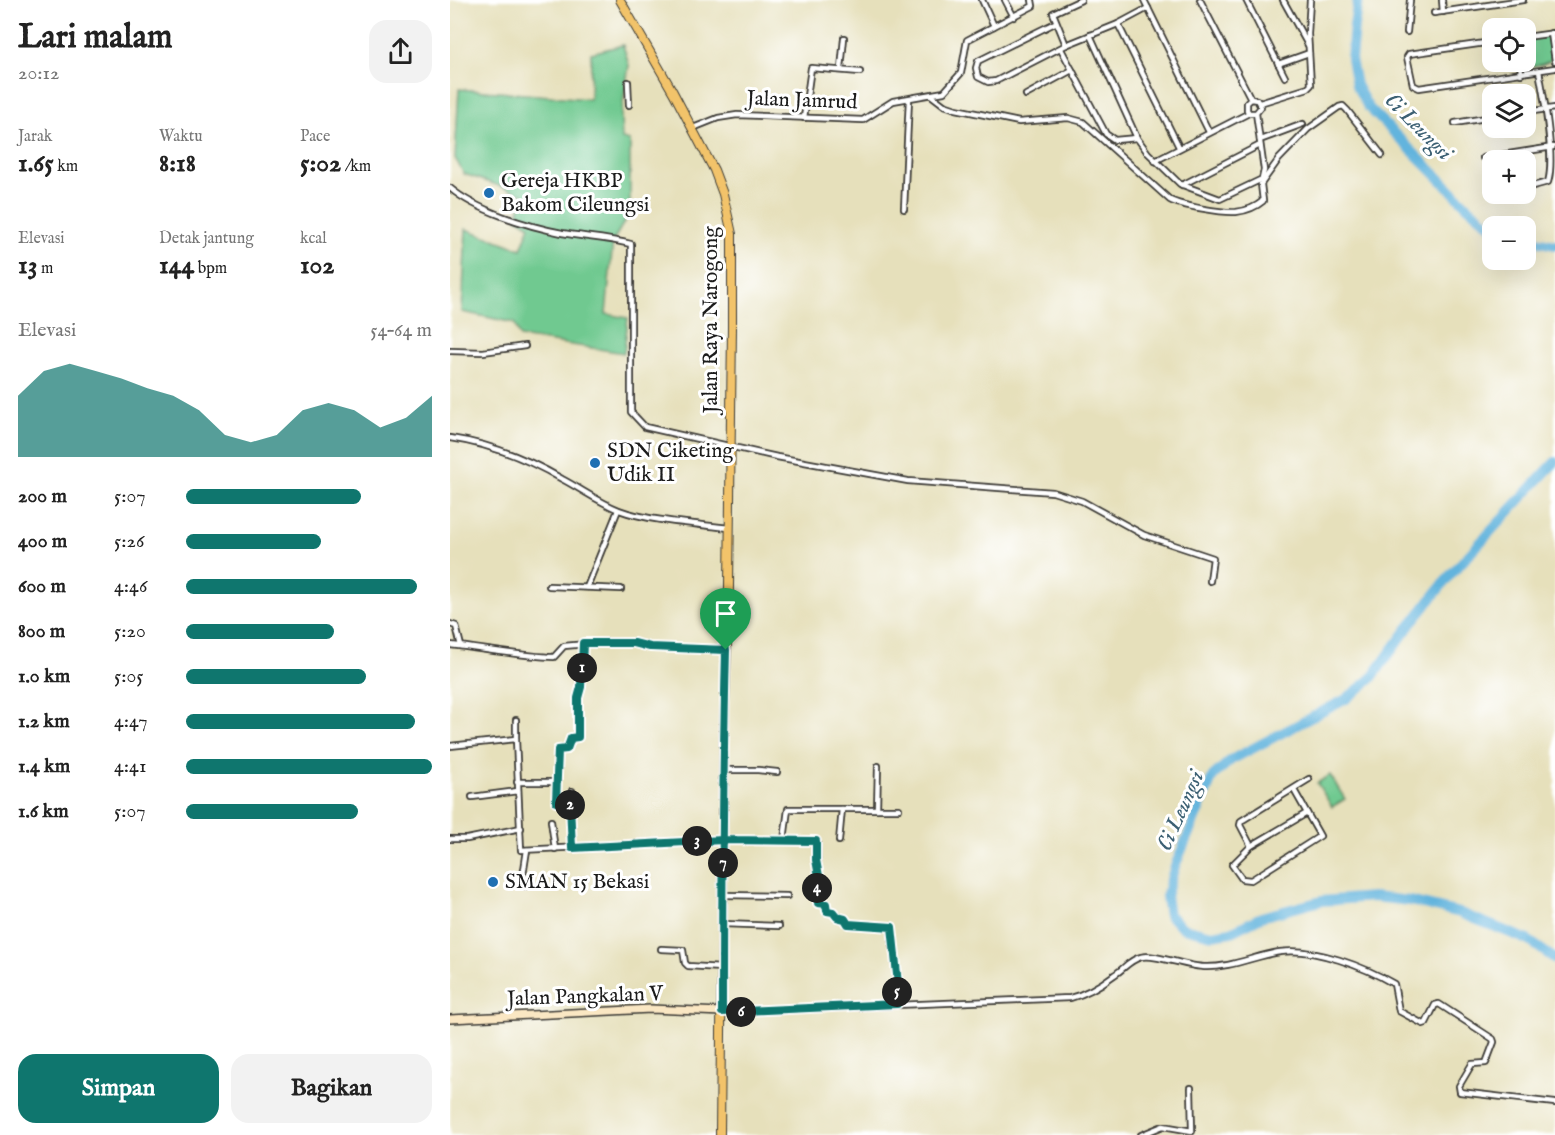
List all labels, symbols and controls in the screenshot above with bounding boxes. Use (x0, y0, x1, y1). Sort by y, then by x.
text: Lari malam (18, 17, 172, 59)
map controls (1482, 18, 1536, 270)
button: locate (1482, 18, 1536, 72)
button: share (369, 20, 432, 83)
text: 20:12 (18, 61, 59, 86)
button: layers (1482, 84, 1536, 138)
street label: Jalan Jamrud (744, 86, 859, 116)
water label: Ci Leungsi (1378, 87, 1459, 168)
text: Jarak (18, 127, 52, 147)
text: Waktu (159, 127, 203, 147)
text: Pace (300, 127, 330, 147)
text: 1.65 (18, 147, 54, 180)
text: 8:18 (159, 147, 196, 180)
text: 5:02 (300, 147, 341, 180)
button: + (1482, 150, 1536, 204)
text: km (54, 157, 78, 177)
text: /km (341, 157, 371, 177)
place label: Gereja HKBP Bakom Cileungsi (501, 168, 649, 219)
marker: Gereja HKBP Bakom Cileungsi (482, 186, 496, 200)
button: − (1482, 216, 1536, 270)
street label: Jalan Raya Narogong (698, 226, 725, 416)
text: Elevasi (18, 229, 65, 249)
text: Detak jantung (159, 229, 254, 249)
text: kcal (300, 229, 327, 249)
text: 13 (18, 249, 37, 282)
text: 144 (159, 249, 194, 282)
text: 102 (300, 249, 335, 282)
text: m (37, 259, 53, 279)
text: bpm (194, 259, 227, 279)
text: Elevasi (18, 318, 76, 343)
text: 54–64 m (370, 318, 432, 343)
place label: SDN Ciketing Udik II (607, 438, 734, 489)
marker: SDN Ciketing Udik II (588, 456, 602, 470)
text: 200 m (18, 484, 67, 509)
text: 5:07 (114, 484, 146, 509)
text: 400 m (18, 529, 67, 554)
text: 5:26 (114, 529, 144, 554)
text: 600 m (18, 574, 66, 599)
text: 4:46 (114, 574, 147, 599)
pin (700, 588, 751, 650)
icon: arrive (709, 597, 742, 630)
text: 800 m (18, 619, 65, 644)
text: 5:20 (114, 619, 146, 644)
pin: 1 (567, 653, 597, 683)
text: 1 (579, 658, 585, 678)
text: 1.0 km (18, 664, 70, 689)
text: 5:05 (114, 664, 144, 689)
text: 1.2 km (18, 709, 70, 734)
text: 4:47 (114, 709, 148, 734)
text: 1.4 km (18, 754, 70, 779)
text: 4:41 (114, 754, 146, 779)
water label: Ci Leungsi (1151, 765, 1212, 855)
pin: 2 (555, 790, 585, 820)
text: 2 (566, 795, 574, 815)
text: 1.6 km (18, 799, 69, 824)
text: 5:07 (114, 799, 146, 824)
pin: 3 (682, 826, 712, 856)
text: 3 (694, 831, 700, 851)
pin: 7 (708, 848, 738, 878)
text: 7 (719, 853, 727, 873)
place label: SMAN 15 Bekasi (505, 869, 649, 896)
pin: 4 (802, 873, 832, 903)
marker: SMAN 15 Bekasi (486, 875, 500, 889)
text: 4 (813, 878, 821, 898)
pin: 5 (882, 977, 912, 1007)
street label: Jalan Pangkalan V (505, 981, 665, 1013)
text: 5 (894, 982, 900, 1002)
pin: 6 (726, 997, 756, 1027)
text: 6 (738, 1002, 744, 1022)
button: Simpan (18, 1054, 219, 1123)
button: Bagikan (231, 1054, 432, 1123)

